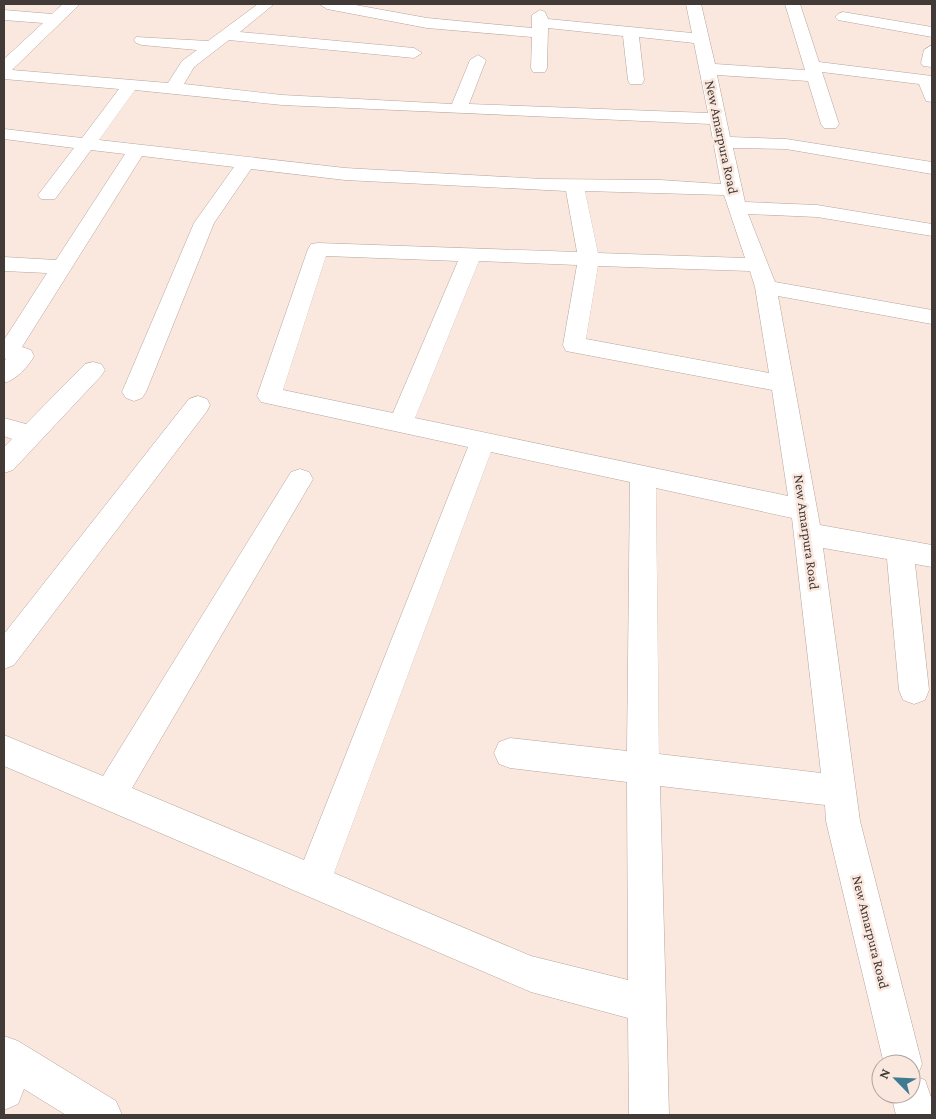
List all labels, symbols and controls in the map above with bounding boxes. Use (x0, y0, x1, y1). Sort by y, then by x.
street label: New Amarpura Road (702, 79, 742, 196)
street label: New Amarpura Road (791, 474, 823, 591)
street label: New Amarpura Road (849, 874, 893, 991)
north arrow (871, 1054, 921, 1104)
text: N (875, 1066, 894, 1081)

